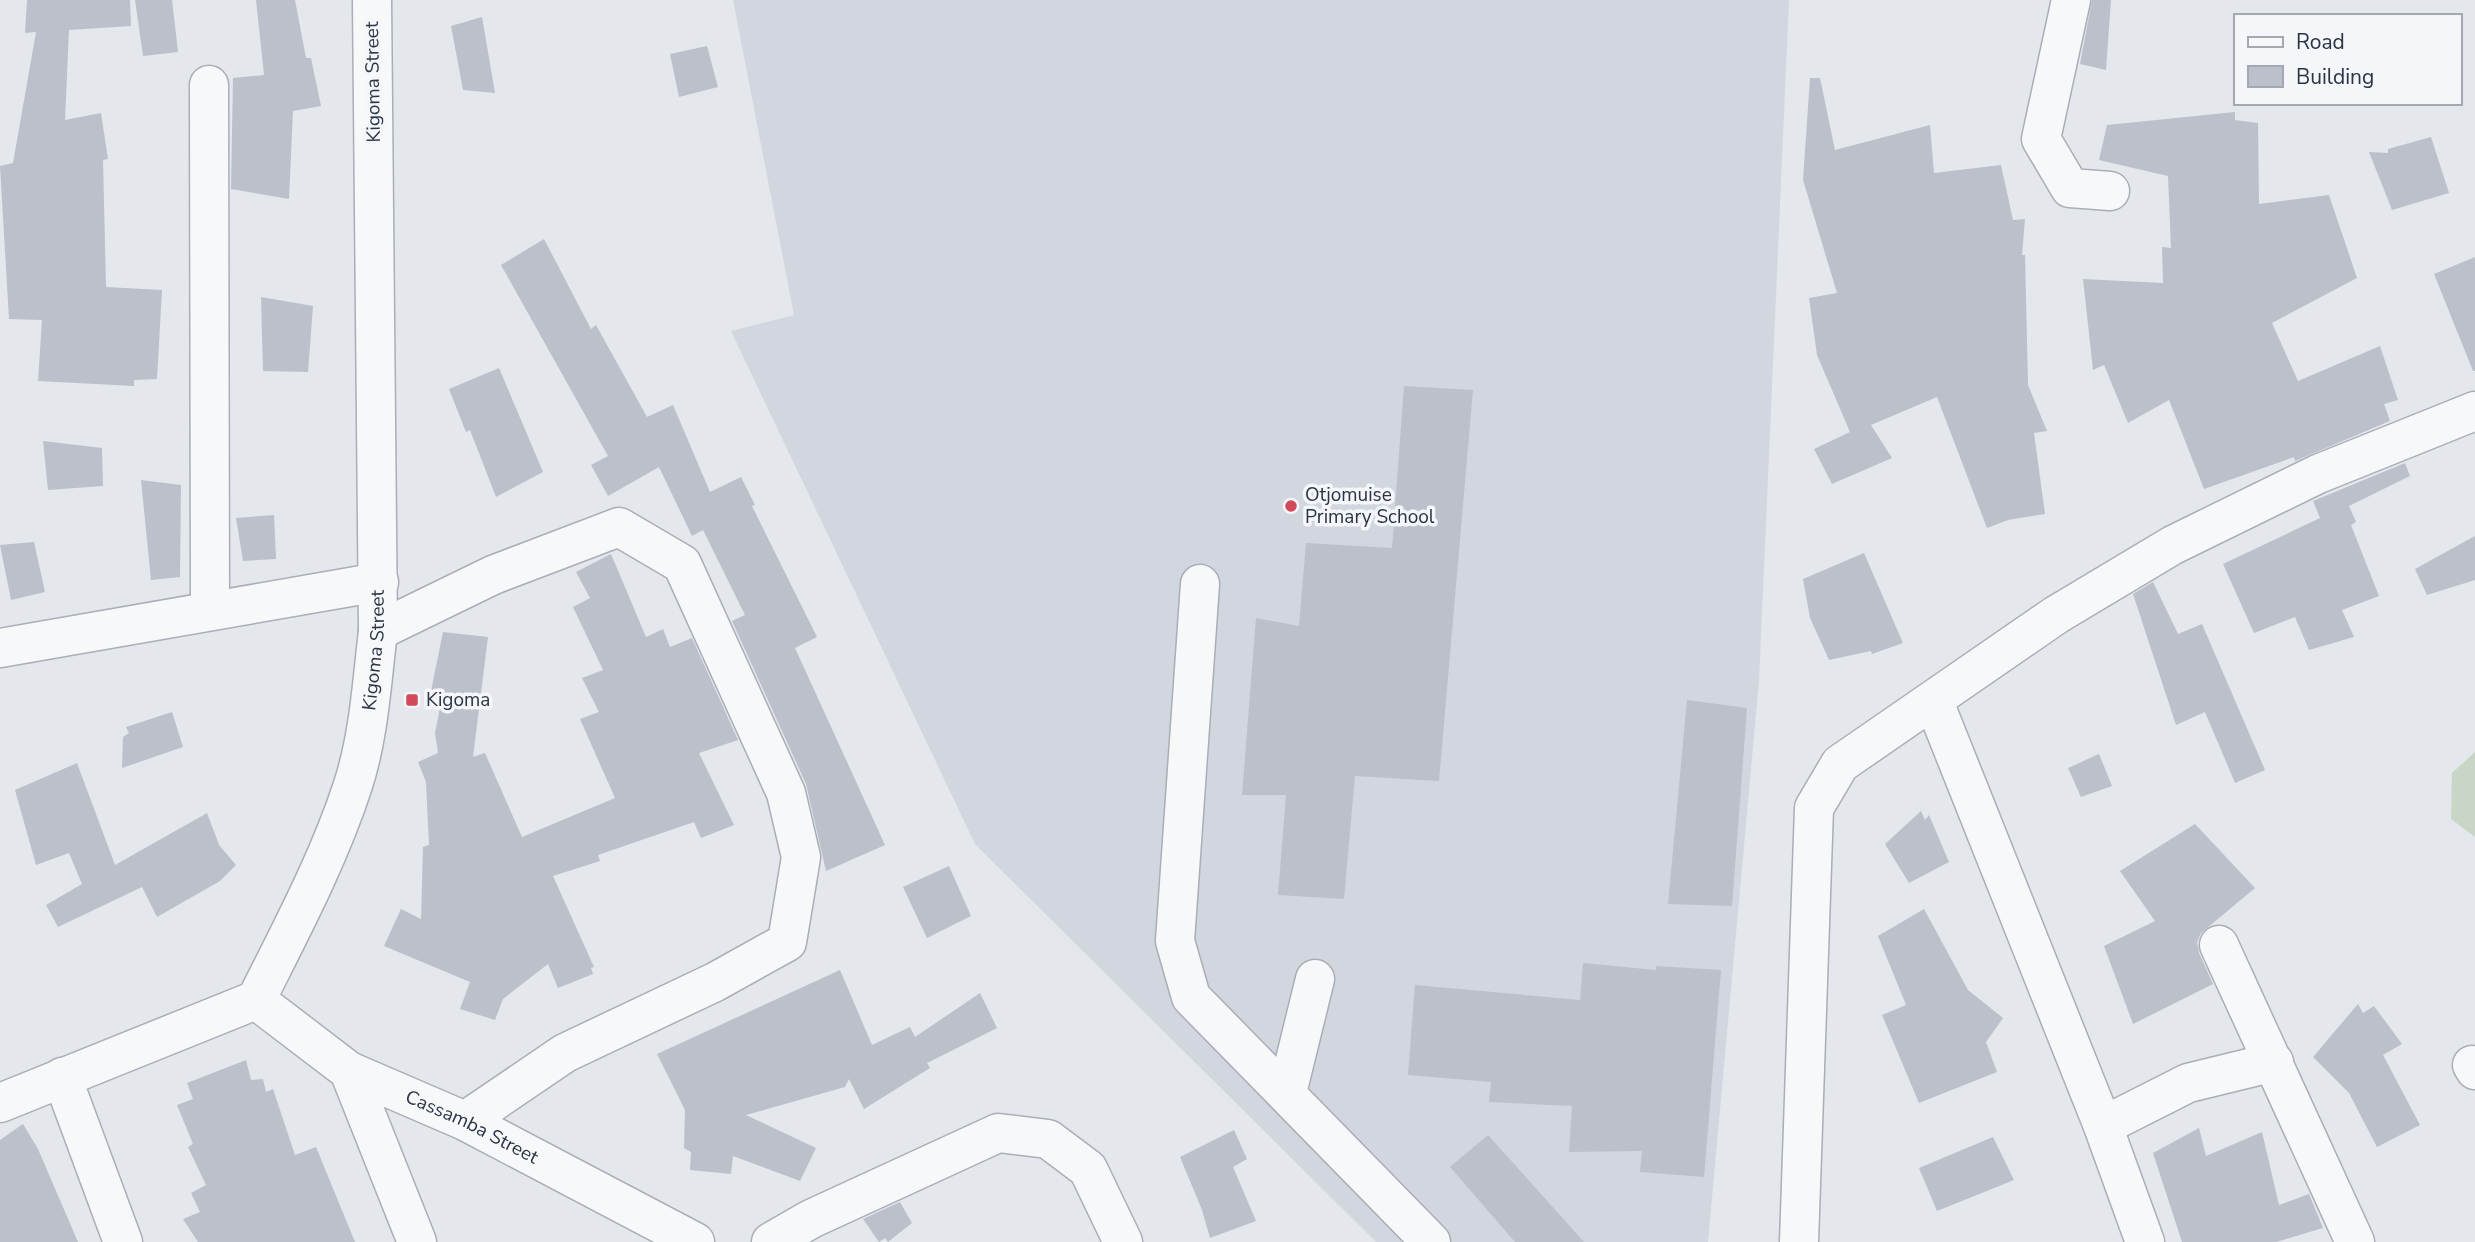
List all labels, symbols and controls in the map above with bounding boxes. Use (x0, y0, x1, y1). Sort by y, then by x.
legend (2234, 14, 2461, 105)
street label: Kigoma Street (359, 21, 387, 143)
text: Road (2296, 28, 2345, 56)
text: Building (2296, 63, 2374, 91)
place label: Otjomuise Primary School (1305, 482, 1435, 530)
marker: Otjomuise Primary School (1283, 498, 1299, 514)
street label: Kigoma Street (356, 589, 391, 712)
place label: Kigoma (426, 687, 490, 713)
marker: Kigoma (404, 692, 420, 708)
street label: Cassamba Street (401, 1084, 543, 1170)

